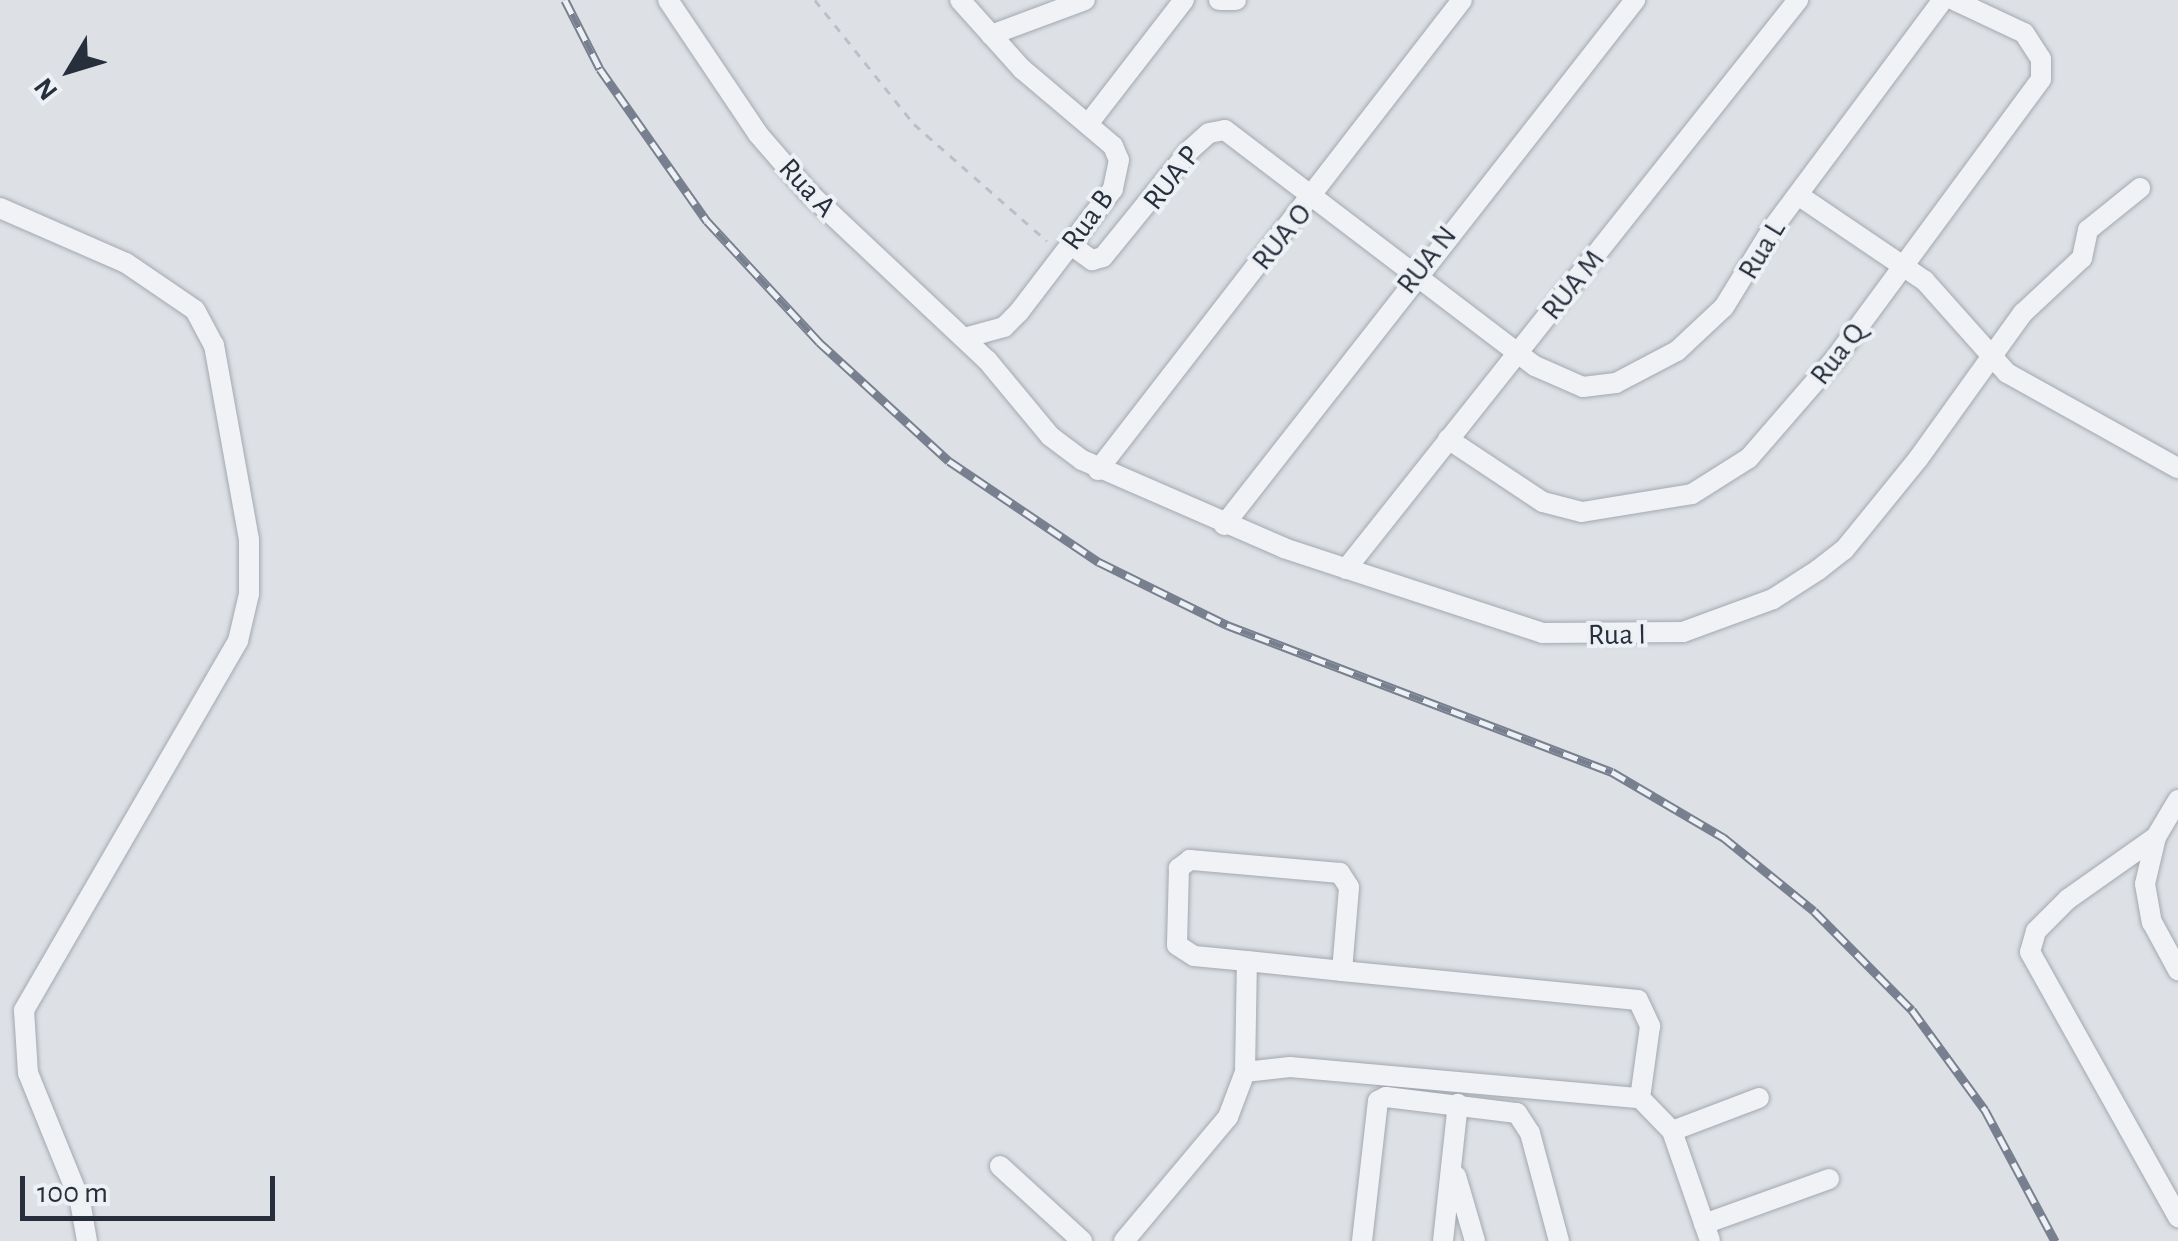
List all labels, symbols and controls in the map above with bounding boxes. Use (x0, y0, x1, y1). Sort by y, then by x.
north arrow (20, 20, 120, 120)
text: N (29, 72, 63, 105)
street label: RUA P (1136, 138, 1208, 218)
street label: Rua A (771, 151, 843, 225)
street label: Rua B (1054, 183, 1122, 257)
street label: RUA O (1244, 196, 1320, 278)
street label: Rua L (1730, 214, 1794, 286)
street label: RUA N (1389, 219, 1465, 301)
street label: RUA M (1534, 242, 1612, 328)
street label: Rua Q (1802, 316, 1874, 392)
street label: Rua I (1588, 616, 1646, 654)
scale bar (25, 1156, 280, 1218)
text: 100 m (37, 1178, 108, 1208)

